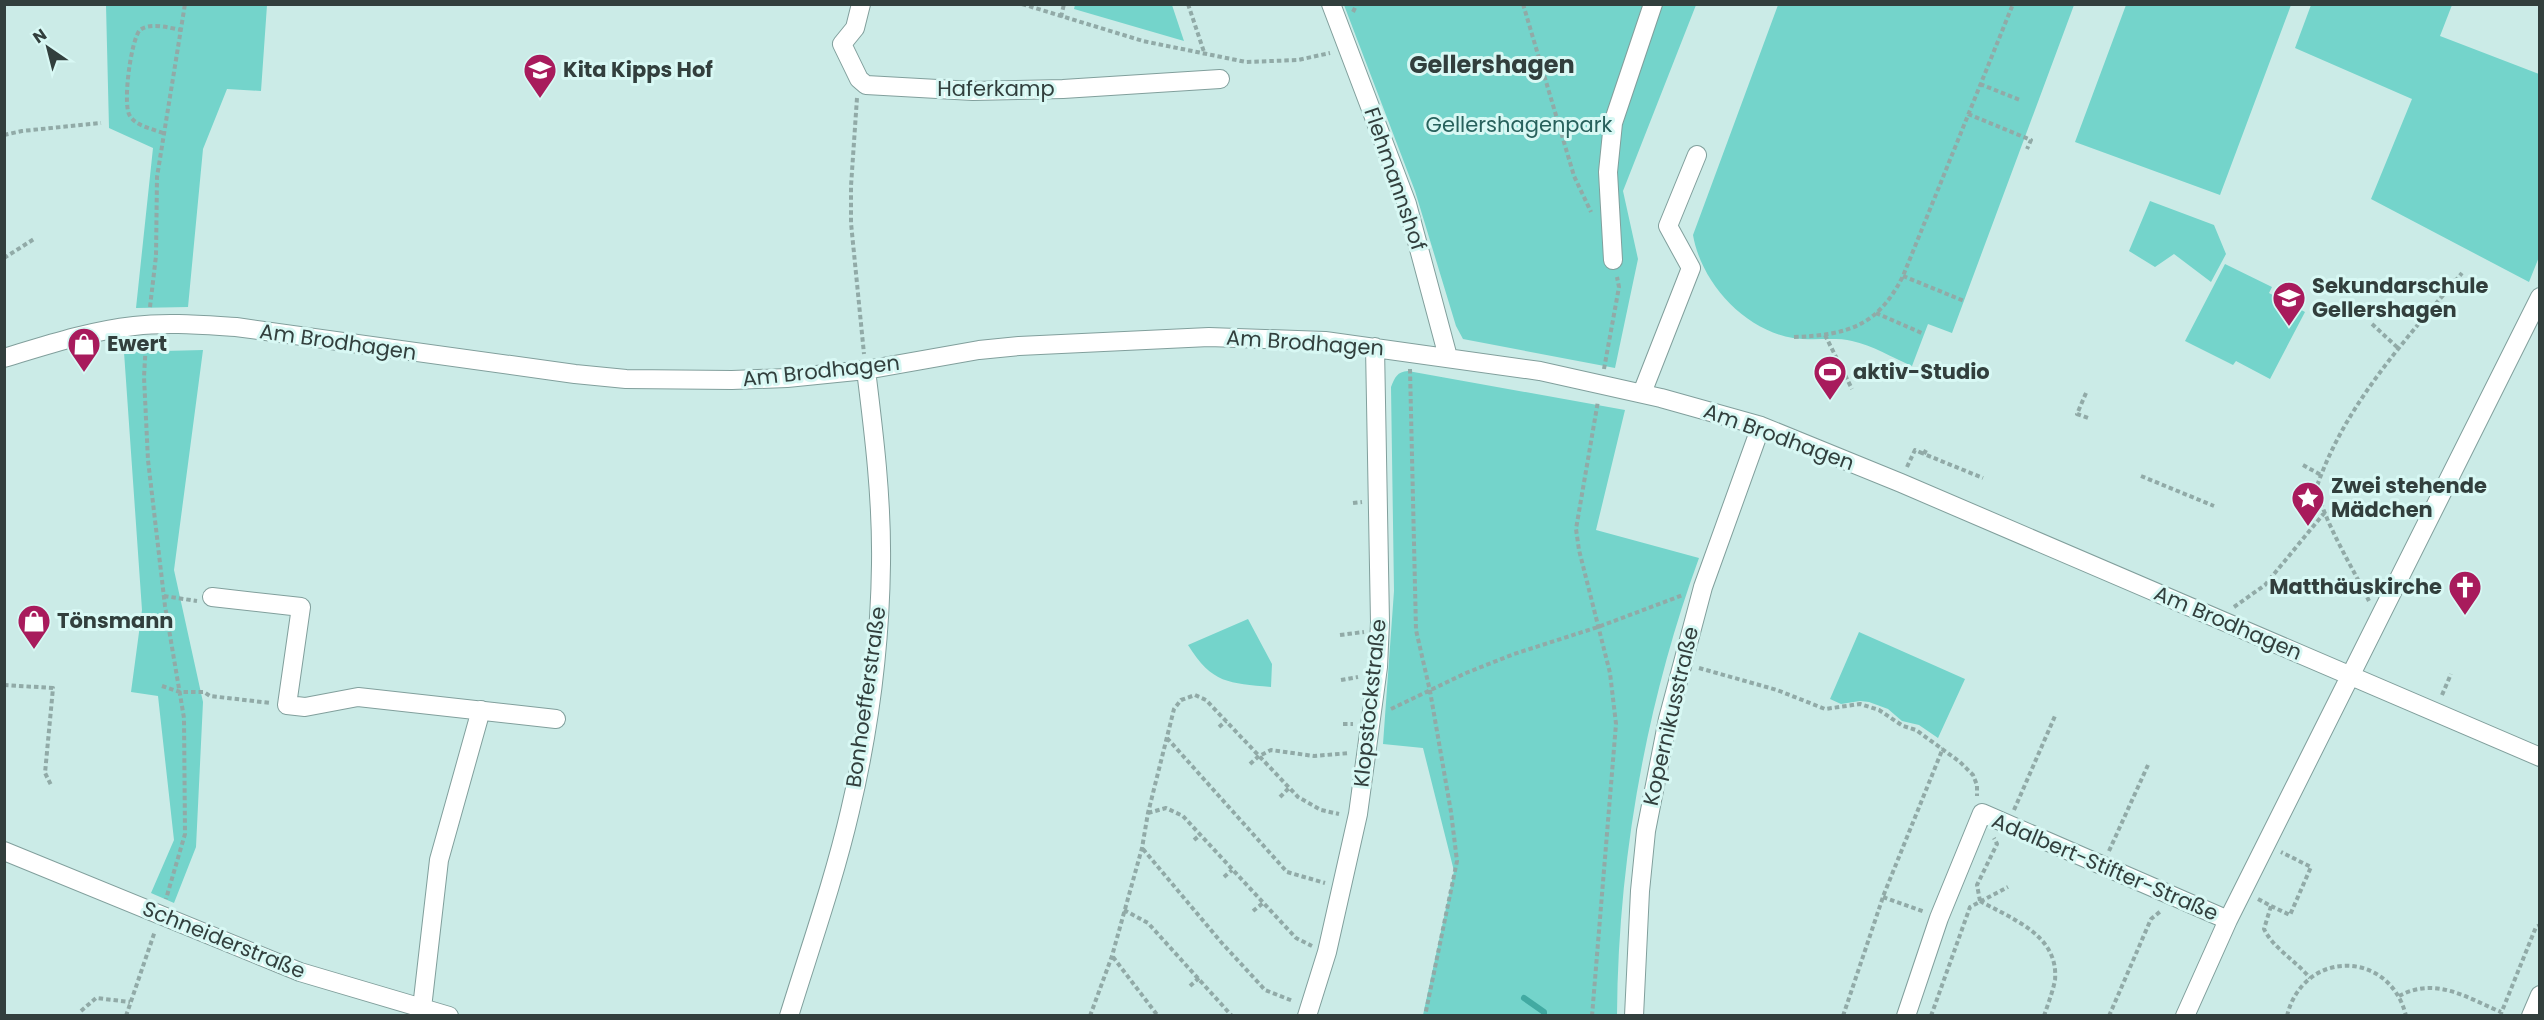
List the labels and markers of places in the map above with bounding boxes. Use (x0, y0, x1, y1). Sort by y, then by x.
school or university icon: Kita Kipps Hof (522, 52, 558, 99)
place label: Kita Kipps Hof (563, 55, 713, 84)
place label: Sekundarschule Gellershagen (2312, 271, 2489, 324)
school or university icon: Sekundarschule Gellershagen (2271, 280, 2307, 327)
shop icon: Ewert (66, 326, 102, 373)
place label: Ewert (107, 329, 167, 358)
sports icon: aktiv-Studio (1812, 354, 1848, 401)
place label: aktiv-Studio (1853, 357, 1990, 386)
place label: Zwei stehende Mädchen (2331, 471, 2487, 524)
place icon: Zwei stehende Mädchen (2290, 480, 2326, 527)
church icon: Matthäuskirche (2447, 569, 2483, 616)
place label: Matthäuskirche (2269, 572, 2442, 601)
shop icon: Tönsmann (16, 603, 52, 650)
place label: Tönsmann (57, 606, 173, 635)

